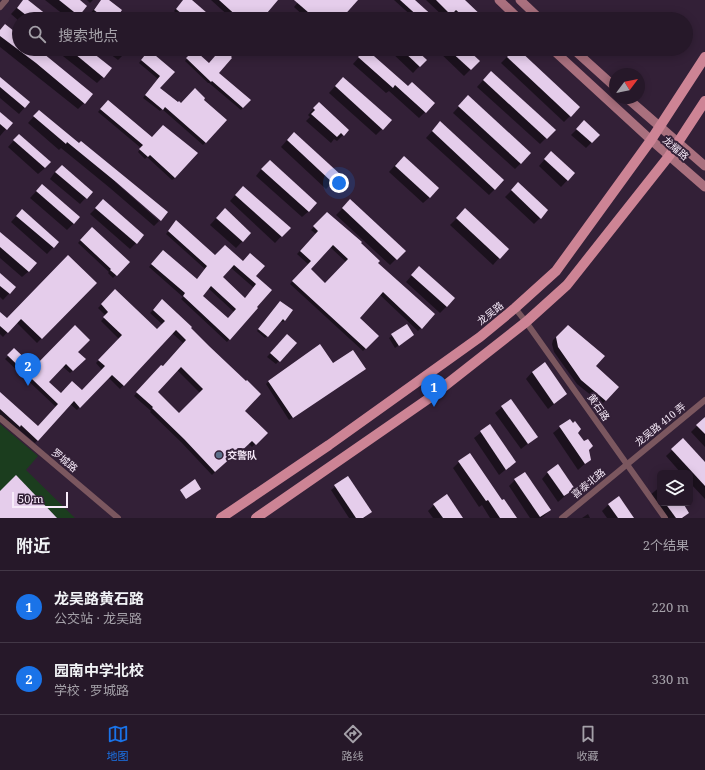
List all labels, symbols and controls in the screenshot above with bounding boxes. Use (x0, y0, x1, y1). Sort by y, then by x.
search box (12, 12, 693, 56)
icon: search (26, 23, 48, 45)
text: 搜索地点 (58, 25, 118, 45)
north arrow (609, 68, 645, 104)
street label: 龙耀路 (660, 133, 692, 163)
your location (329, 173, 349, 193)
street label: 龙吴路 (474, 298, 506, 328)
pin: 2 (15, 353, 41, 386)
pin: 1 (421, 374, 447, 407)
street label: 黄石路 (585, 391, 613, 423)
street label: 龙吴路 410 弄 (632, 399, 688, 449)
street label: 罗城路 (49, 445, 81, 475)
place label: 交警队 (227, 448, 257, 462)
marker: 交警队 (214, 450, 224, 460)
street label: 喜泰北路 (568, 465, 608, 501)
map controls (657, 470, 693, 506)
button: layers (657, 470, 693, 506)
scale bar (12, 490, 68, 509)
text: 50 m (18, 491, 44, 506)
text: 附近 (16, 534, 50, 557)
text: 2个结果 (643, 536, 689, 554)
text: 龙吴路黄石路 (54, 588, 144, 608)
text: 1 (25, 598, 33, 616)
text: 220 m (652, 598, 689, 616)
text: 公交站 · 龙吴路 (54, 609, 142, 627)
text: 园南中学北校 (54, 660, 144, 680)
text: 2 (25, 670, 33, 688)
text: 330 m (652, 670, 689, 688)
text: 学校 · 罗城路 (54, 681, 129, 699)
tab: 地图 (107, 723, 129, 763)
tab: 路线 (342, 723, 364, 763)
tab: 收藏 (577, 723, 599, 763)

